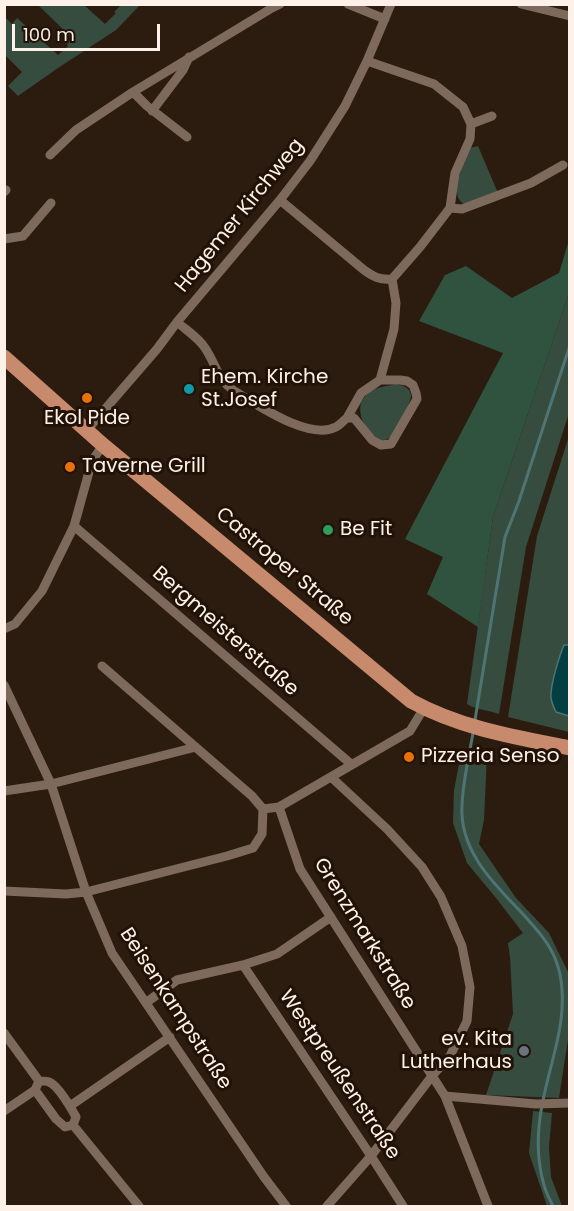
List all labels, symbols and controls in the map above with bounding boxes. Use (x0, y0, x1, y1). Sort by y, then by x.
scale bar (15, 12, 164, 50)
text: 100 m (23, 22, 75, 47)
street label: Hagemer Kirchweg (171, 134, 309, 298)
place label: Ehem. Kirche St.Josef (201, 366, 328, 413)
marker: Ehem. Kirche St.Josef (182, 382, 196, 396)
marker: Ekol Pide (80, 391, 94, 405)
place label: Ekol Pide (44, 407, 130, 431)
place label: Taverne Grill (82, 455, 206, 479)
marker: Taverne Grill (63, 460, 77, 474)
street label: Castroper Straße (211, 503, 357, 631)
place label: Be Fit (340, 518, 392, 542)
marker: Be Fit (321, 523, 335, 537)
street label: Bergmeisterstraße (147, 562, 303, 702)
place label: Pizzeria Senso (421, 745, 560, 769)
marker: Pizzeria Senso (402, 750, 416, 764)
street label: Grenzmarkstraße (308, 854, 420, 1014)
street label: Beisenkampstraße (114, 924, 236, 1094)
street label: Westpreußenstraße (273, 986, 405, 1164)
place label: ev. Kita Lutherhaus (401, 1028, 512, 1075)
marker: ev. Kita Lutherhaus (517, 1044, 531, 1058)

